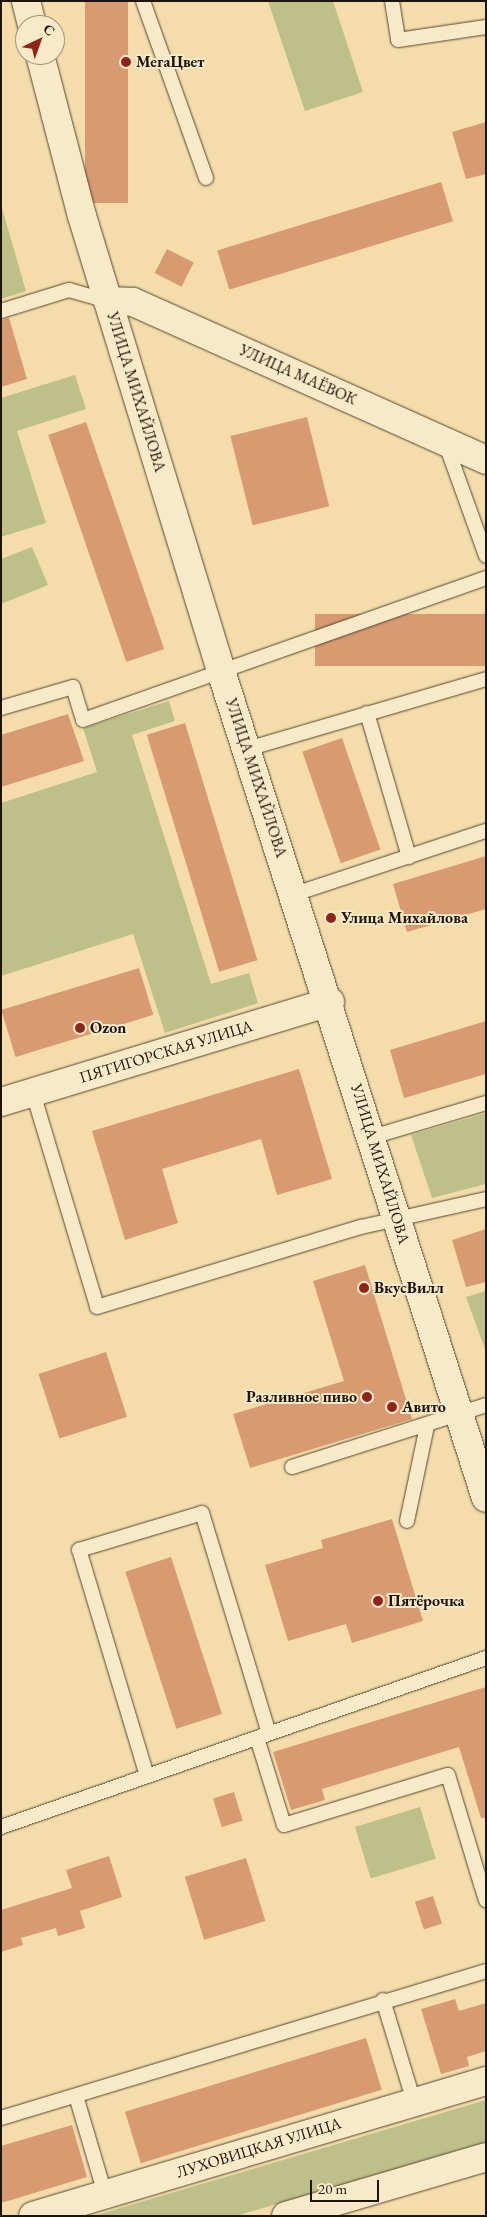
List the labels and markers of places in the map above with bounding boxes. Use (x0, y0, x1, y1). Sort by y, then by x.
place label: МегаЦвет (136, 52, 204, 72)
marker: МегаЦвет (120, 56, 132, 68)
place label: Улица Михайлова (341, 908, 468, 928)
marker: Улица Михайлова (325, 912, 337, 924)
place label: Ozon (90, 1018, 126, 1038)
marker: Ozon (74, 1022, 86, 1034)
place label: ВкусВилл (374, 1278, 444, 1298)
marker: ВкусВилл (358, 1282, 370, 1294)
place label: Разливное пиво (246, 1387, 357, 1407)
marker: Разливное пиво (361, 1391, 373, 1403)
place label: Авито (402, 1397, 446, 1417)
marker: Авито (386, 1401, 398, 1413)
place label: Пятёрочка (388, 1591, 465, 1611)
marker: Пятёрочка (372, 1595, 384, 1607)

